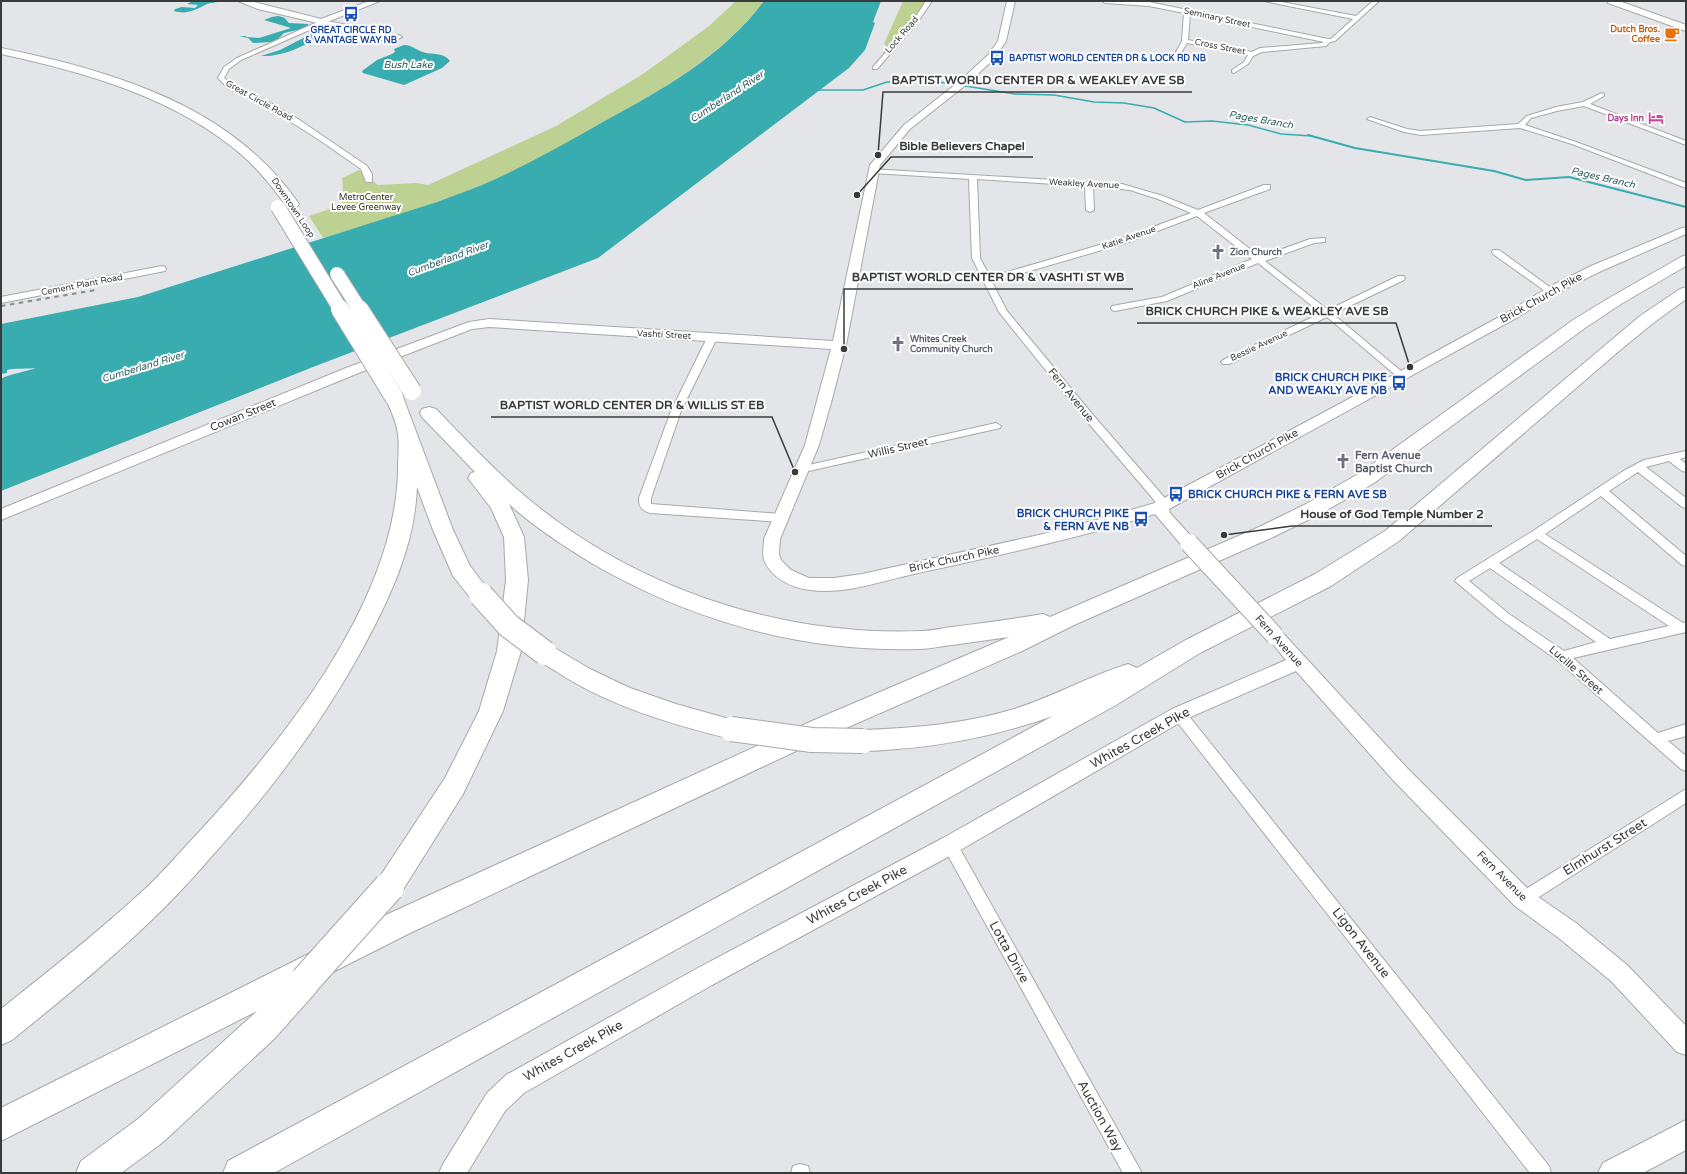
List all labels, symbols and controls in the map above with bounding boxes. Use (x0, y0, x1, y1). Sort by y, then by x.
bus stop icon: GREAT CIRCLE RD & VANTAGE WAY NB (342, 5, 360, 23)
street label: Seminary Street (1183, 6, 1252, 31)
street label: Lock Road (883, 14, 921, 56)
place label: Dutch Bros. Coffee (1610, 24, 1660, 45)
place label: GREAT CIRCLE RD & VANTAGE WAY NB (305, 25, 397, 46)
cafe icon: Dutch Bros. Coffee (1663, 25, 1681, 43)
street label: Cross Street (1194, 37, 1247, 57)
bus stop icon: BAPTIST WORLD CENTER DR & LOCK RD NB (988, 49, 1006, 67)
place label: BAPTIST WORLD CENTER DR & LOCK RD NB (1009, 53, 1206, 64)
water label: Bush Lake (384, 59, 434, 71)
water label: Cumberland River (688, 68, 767, 125)
callout: BAPTIST WORLD CENTER DR & WEAKLEY AVE SB (883, 68, 1192, 92)
text: BAPTIST WORLD CENTER DR & WEAKLEY AVE SB (891, 73, 1185, 87)
street label: Great Circle Road (224, 78, 294, 124)
water label: Pages Branch (1228, 108, 1295, 132)
hotel icon: Days Inn (1647, 109, 1665, 127)
place label: Days Inn (1607, 113, 1644, 124)
callout: Bible Believers Chapel (891, 133, 1033, 157)
text: Bible Believers Chapel (899, 139, 1025, 154)
water label: Pages Branch (1570, 165, 1637, 191)
street label: Downtown Loop (269, 176, 317, 240)
street label: Weakley Avenue (1049, 177, 1119, 191)
park label: MetroCenter Levee Greenway (331, 192, 401, 213)
street label: Katie Avenue (1101, 224, 1157, 252)
water label: Cumberland River (406, 238, 491, 279)
church icon: Zion Church (1209, 243, 1227, 261)
place label: Zion Church (1230, 247, 1282, 258)
street label: Aline Avenue (1191, 260, 1247, 292)
callout: BAPTIST WORLD CENTER DR & VASHTI ST WB (844, 265, 1133, 289)
text: BAPTIST WORLD CENTER DR & VASHTI ST WB (852, 270, 1124, 284)
street label: Brick Church Pike (1498, 270, 1584, 326)
street label: Cement Plant Road (40, 272, 124, 298)
callout: BRICK CHURCH PIKE & WEAKLEY AVE SB (1137, 299, 1396, 323)
text: BRICK CHURCH PIKE & WEAKLEY AVE SB (1146, 304, 1388, 318)
street label: Vashti Street (637, 328, 692, 342)
street label: Bessie Avenue (1229, 328, 1289, 364)
place label: Whites Creek Community Church (910, 334, 993, 355)
church icon: Whites Creek Community Church (889, 335, 907, 353)
water label: Cumberland River (100, 348, 187, 385)
street label: Fern Avenue (1045, 365, 1097, 425)
place label: BRICK CHURCH PIKE AND WEAKLY AVE NB (1268, 371, 1387, 397)
bus stop icon: BRICK CHURCH PIKE AND WEAKLY AVE NB (1390, 374, 1408, 392)
callout: BAPTIST WORLD CENTER DR & WILLIS ST EB (491, 393, 772, 417)
street label: Cowan Street (208, 396, 278, 434)
text: BAPTIST WORLD CENTER DR & WILLIS ST EB (500, 398, 764, 412)
street label: Brick Church Pike (1214, 426, 1300, 482)
street label: Willis Street (867, 435, 929, 461)
place label: Fern Avenue Baptist Church (1355, 449, 1433, 476)
church icon: Fern Avenue Baptist Church (1334, 452, 1352, 470)
bus stop icon: BRICK CHURCH PIKE & FERN AVE SB (1167, 485, 1185, 503)
place label: BRICK CHURCH PIKE & FERN AVE SB (1188, 488, 1387, 501)
callout: House of God Temple Number 2 (1292, 502, 1492, 526)
place label: BRICK CHURCH PIKE & FERN AVE NB (1017, 507, 1129, 533)
text: House of God Temple Number 2 (1300, 507, 1484, 522)
bus stop icon: BRICK CHURCH PIKE & FERN AVE NB (1132, 510, 1150, 528)
street label: Brick Church Pike (908, 543, 1000, 575)
street label: Fern Avenue (1252, 612, 1306, 670)
street label: Lucille Street (1546, 643, 1606, 697)
street label: Whites Creek Pike (1087, 704, 1193, 772)
street label: Elmhurst Street (1560, 815, 1650, 879)
street label: Fern Avenue (1474, 848, 1530, 904)
street label: Whites Creek Pike (804, 862, 910, 928)
street label: Ligon Avenue (1329, 905, 1393, 981)
street label: Lotta Drive (986, 918, 1032, 986)
street label: Whites Creek Pike (520, 1017, 626, 1085)
street label: Auction Way (1074, 1078, 1126, 1154)

